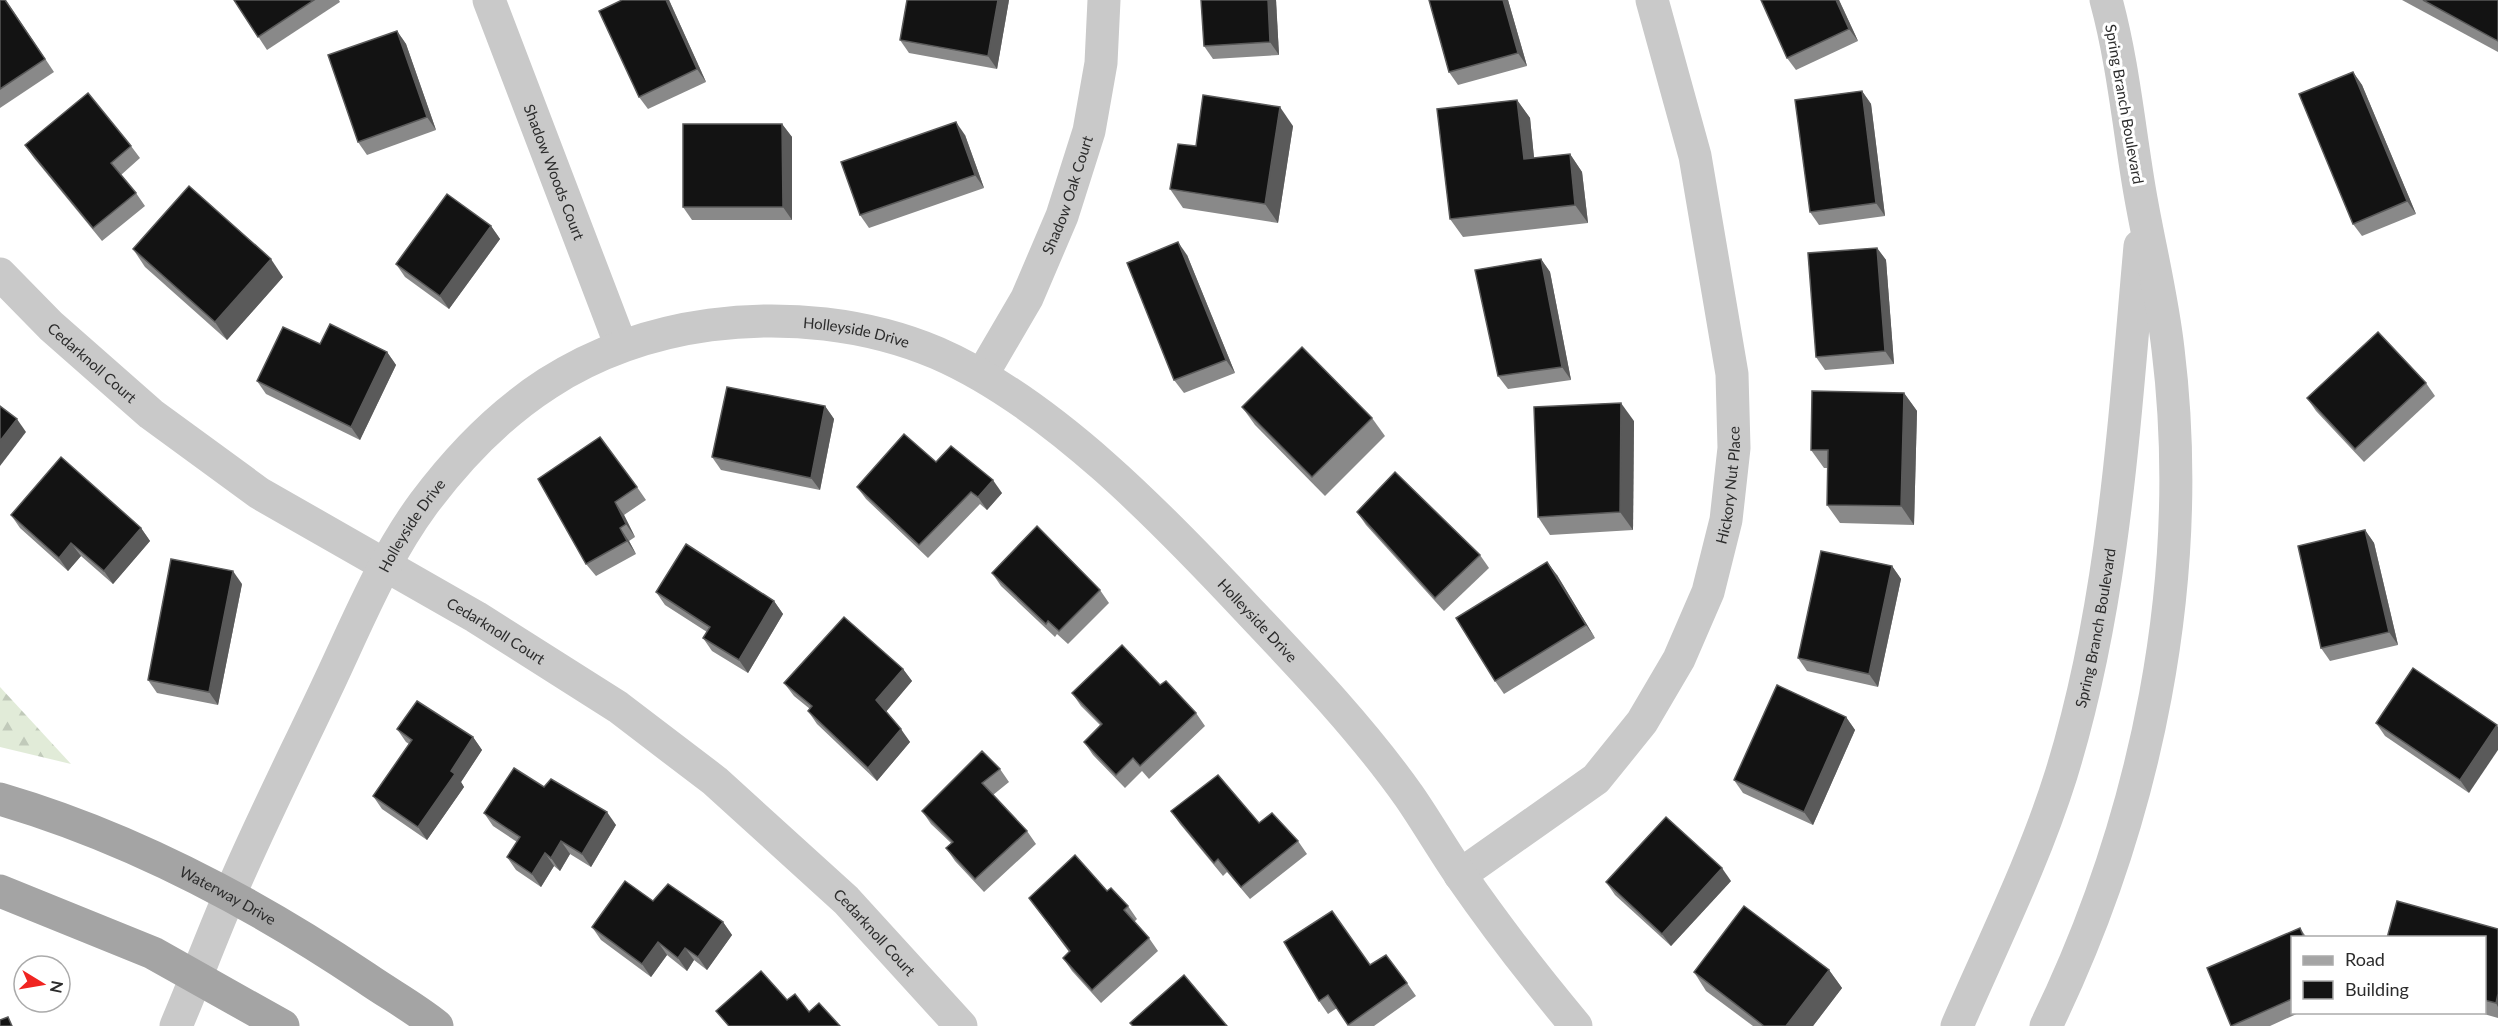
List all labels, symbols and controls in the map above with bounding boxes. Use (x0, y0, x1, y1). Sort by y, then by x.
street label: Spring Branch Boulevard (2102, 23, 2148, 185)
street label: Shadow Woods Court (521, 101, 589, 243)
street label: Shadow Oak Court (1038, 133, 1096, 257)
street label: Holleyside Drive (802, 313, 912, 351)
street label: Cedarknoll Court (44, 319, 141, 407)
street label: Hickory Nut Place (1711, 426, 1743, 546)
street label: Holleyside Drive (374, 475, 449, 575)
street label: Spring Branch Boulevard (2071, 547, 2119, 710)
street label: Holleyside Drive (1214, 575, 1302, 666)
street label: Cedarknoll Court (444, 593, 549, 668)
street label: Waterway Drive (177, 862, 280, 928)
street label: Cedarknoll Court (830, 885, 920, 980)
legend (2291, 936, 2486, 1014)
text: Road (2345, 948, 2385, 970)
north arrow (12, 954, 72, 1014)
text: Building (2345, 978, 2409, 1000)
text: N (47, 979, 68, 995)

